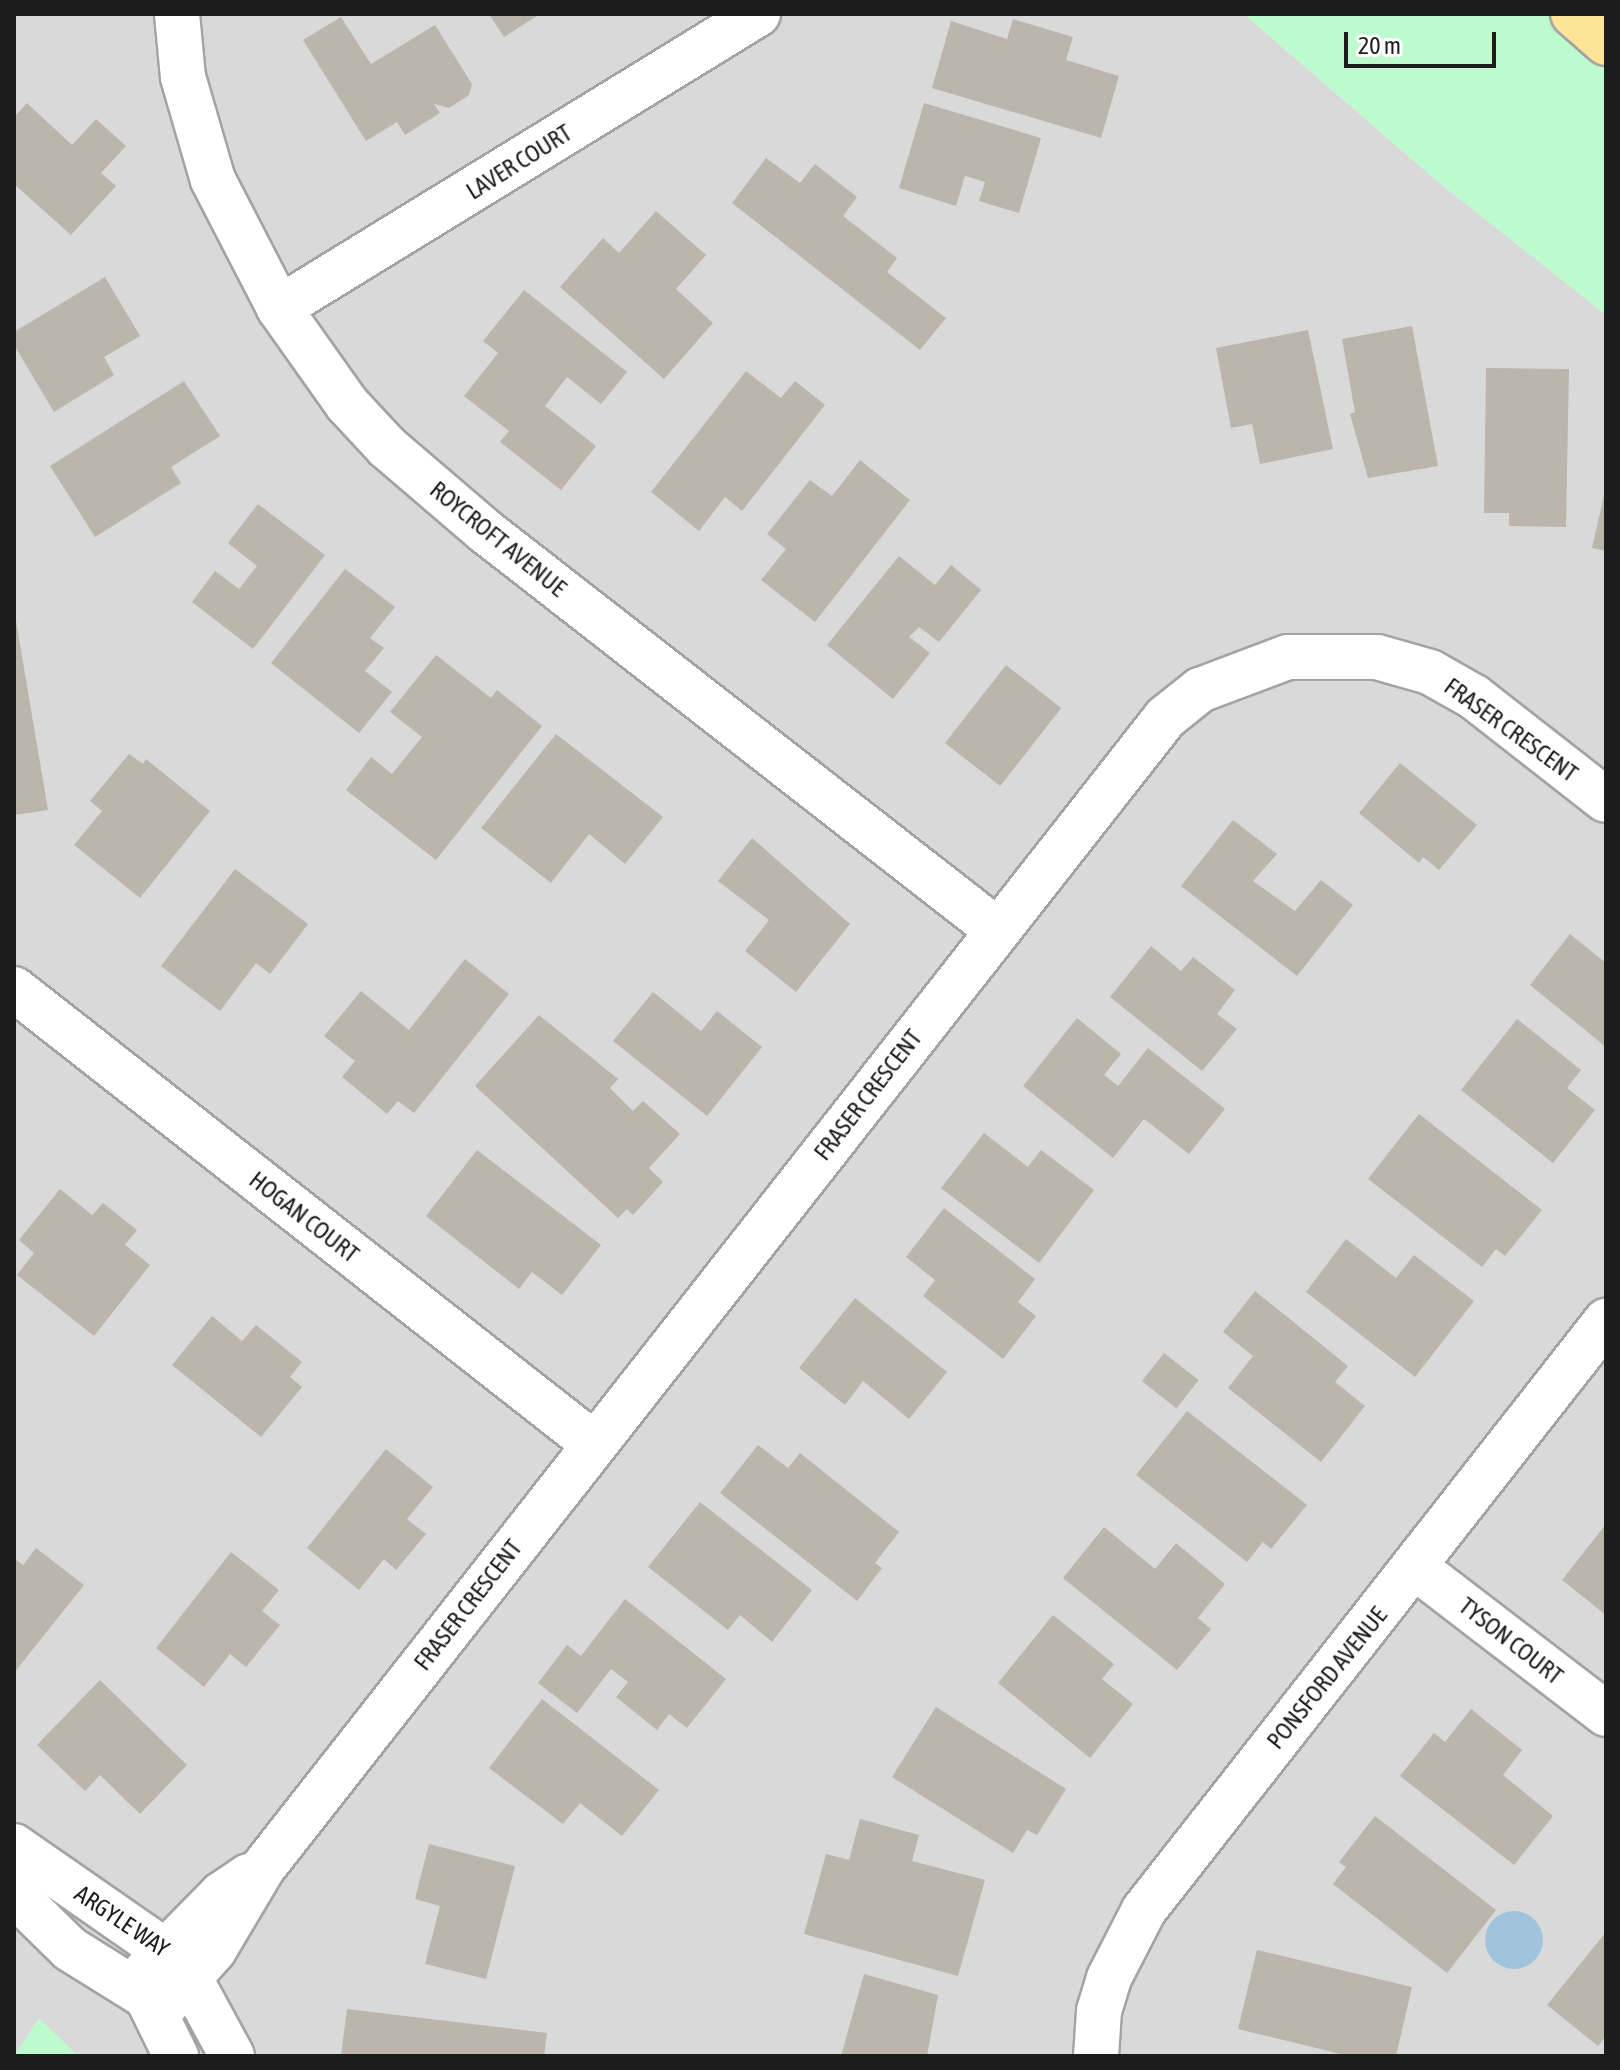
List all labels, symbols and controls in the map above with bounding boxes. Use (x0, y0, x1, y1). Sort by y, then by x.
scale bar (1348, 16, 1500, 66)
text: 20 m (1358, 32, 1401, 59)
street label: LAVER COURT (461, 118, 577, 206)
street label: ROYCROFT AVENUE (424, 475, 572, 603)
street label: FRASER CRESCENT (1439, 672, 1583, 788)
street label: FRASER CRESCENT (808, 1024, 928, 1166)
street label: HOGAN COURT (244, 1165, 364, 1269)
street label: FRASER CRESCENT (408, 1534, 528, 1676)
street label: TYSON COURT (1453, 1592, 1569, 1690)
street label: PONSFORD AVENUE (1261, 1601, 1393, 1755)
street label: ARGYLE WAY (69, 1879, 175, 1963)

